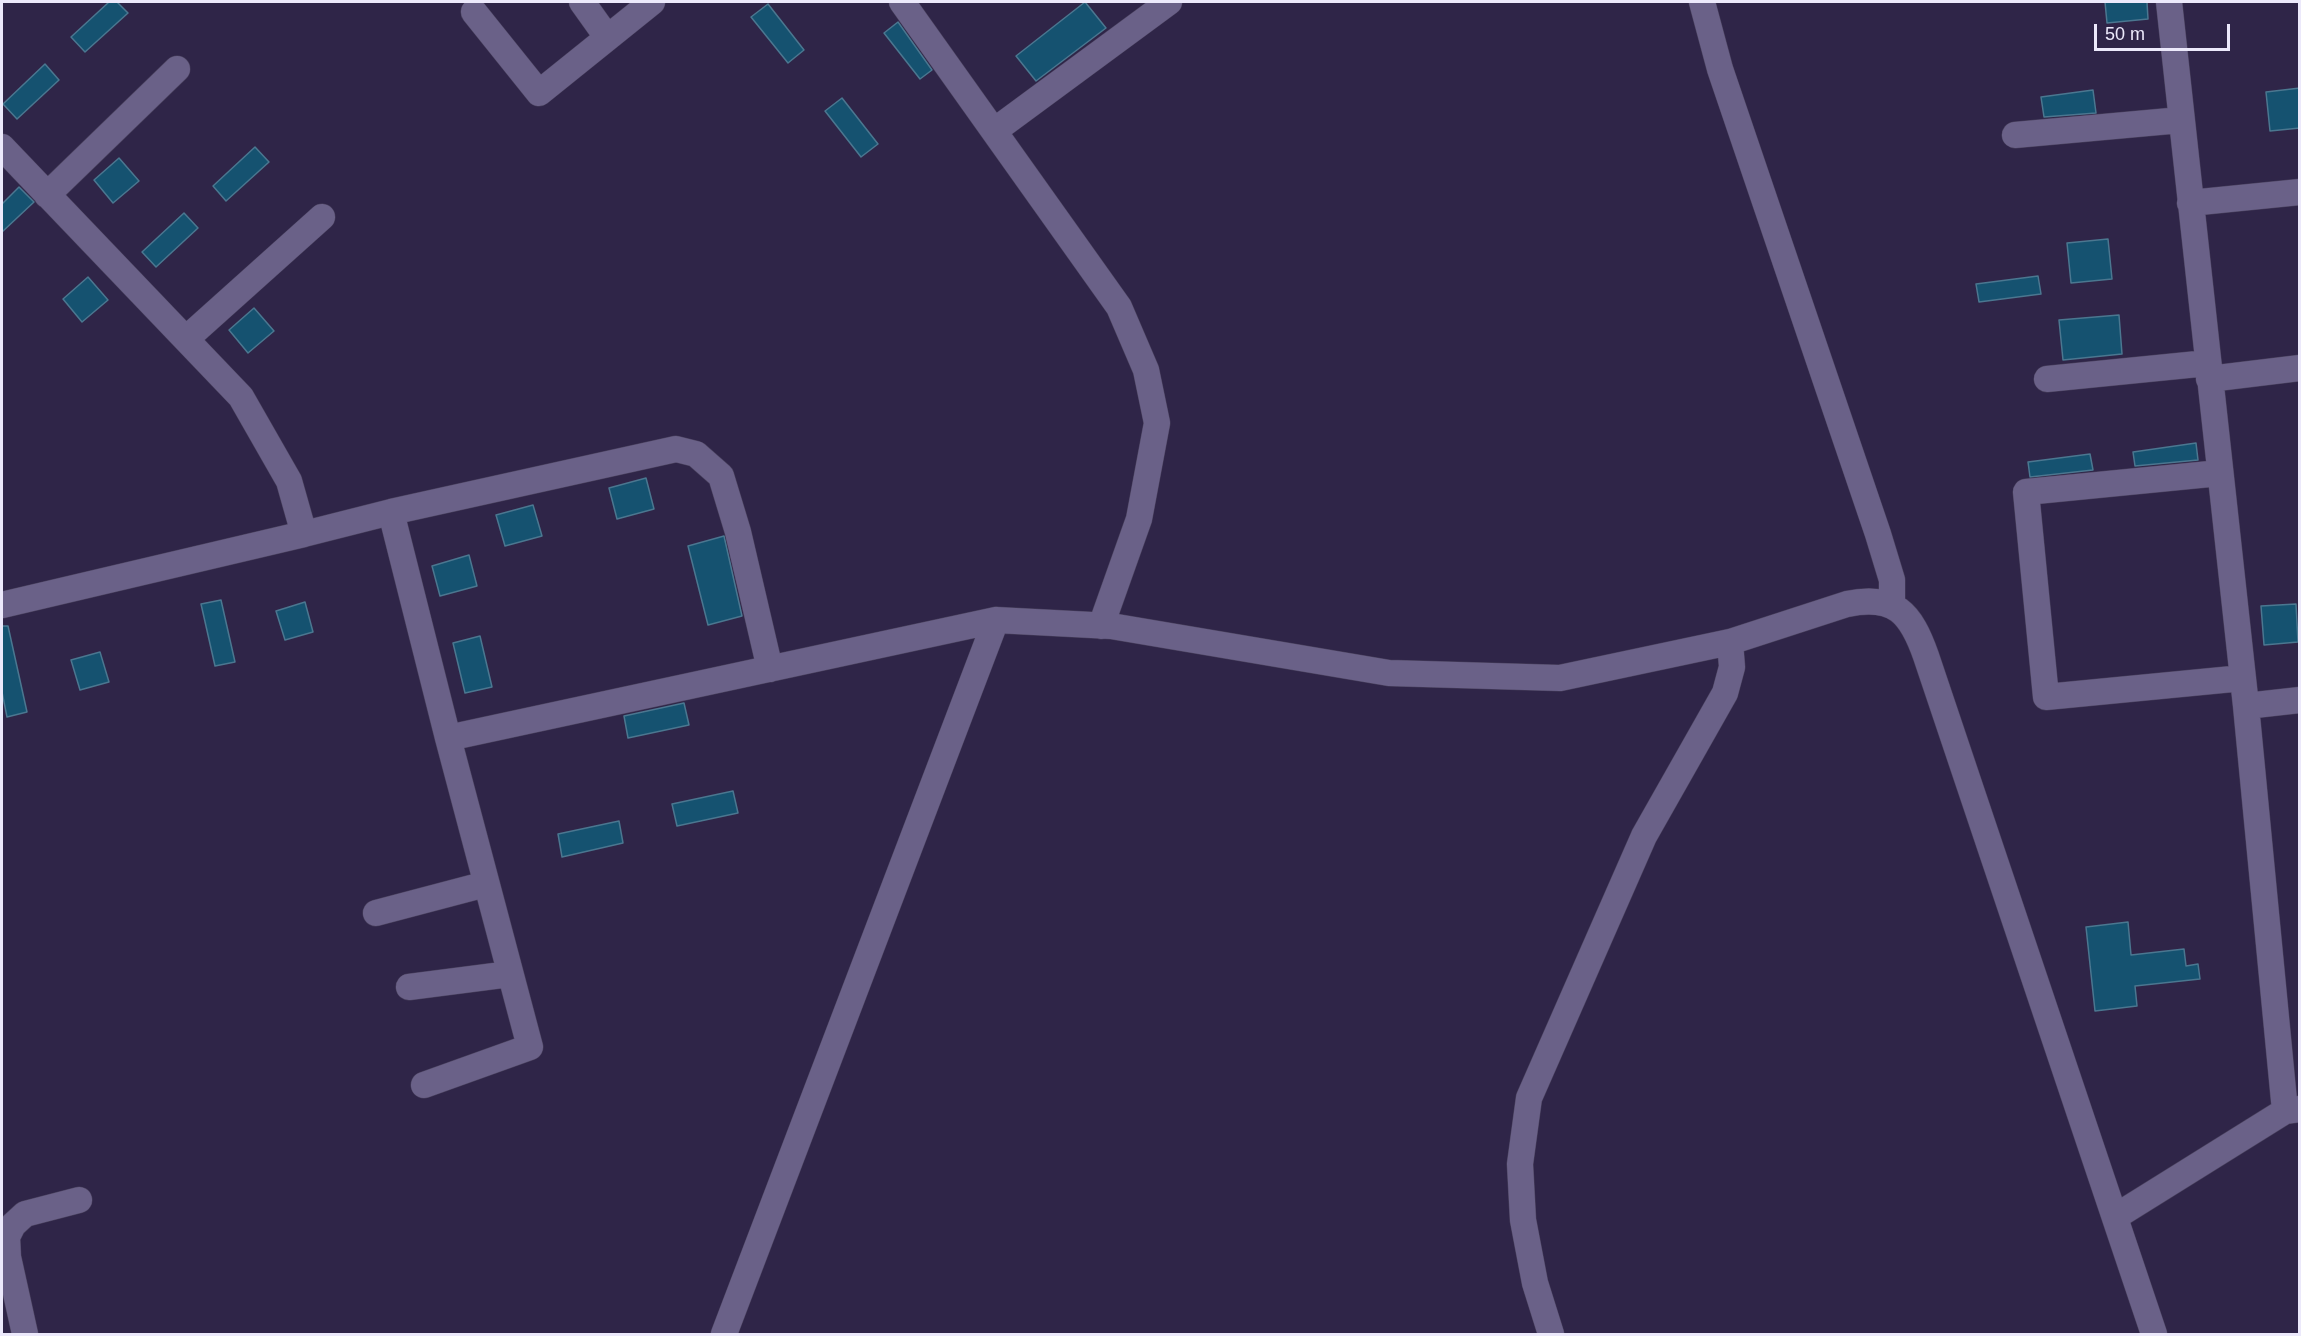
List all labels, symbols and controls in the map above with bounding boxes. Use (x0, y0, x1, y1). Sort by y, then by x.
scale bar (2097, 12, 2234, 50)
text: 50 m (2105, 24, 2145, 44)

